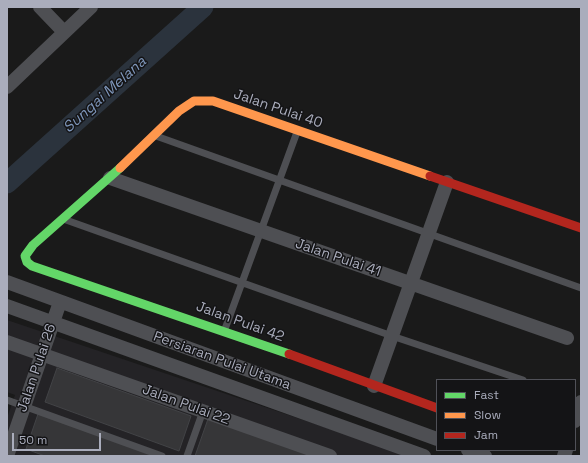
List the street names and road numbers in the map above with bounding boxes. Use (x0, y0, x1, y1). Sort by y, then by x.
street label: Jalan Pulai 40 (231, 86, 325, 132)
street label: Jalan Pulai 41 (293, 236, 383, 280)
street label: Jalan Pulai 42 (194, 298, 286, 346)
street label: Jalan Pulai 26 (14, 322, 60, 414)
street label: Persiaran Pulai Utama (151, 328, 293, 394)
street label: Jalan Pulai 22 (140, 381, 232, 429)

